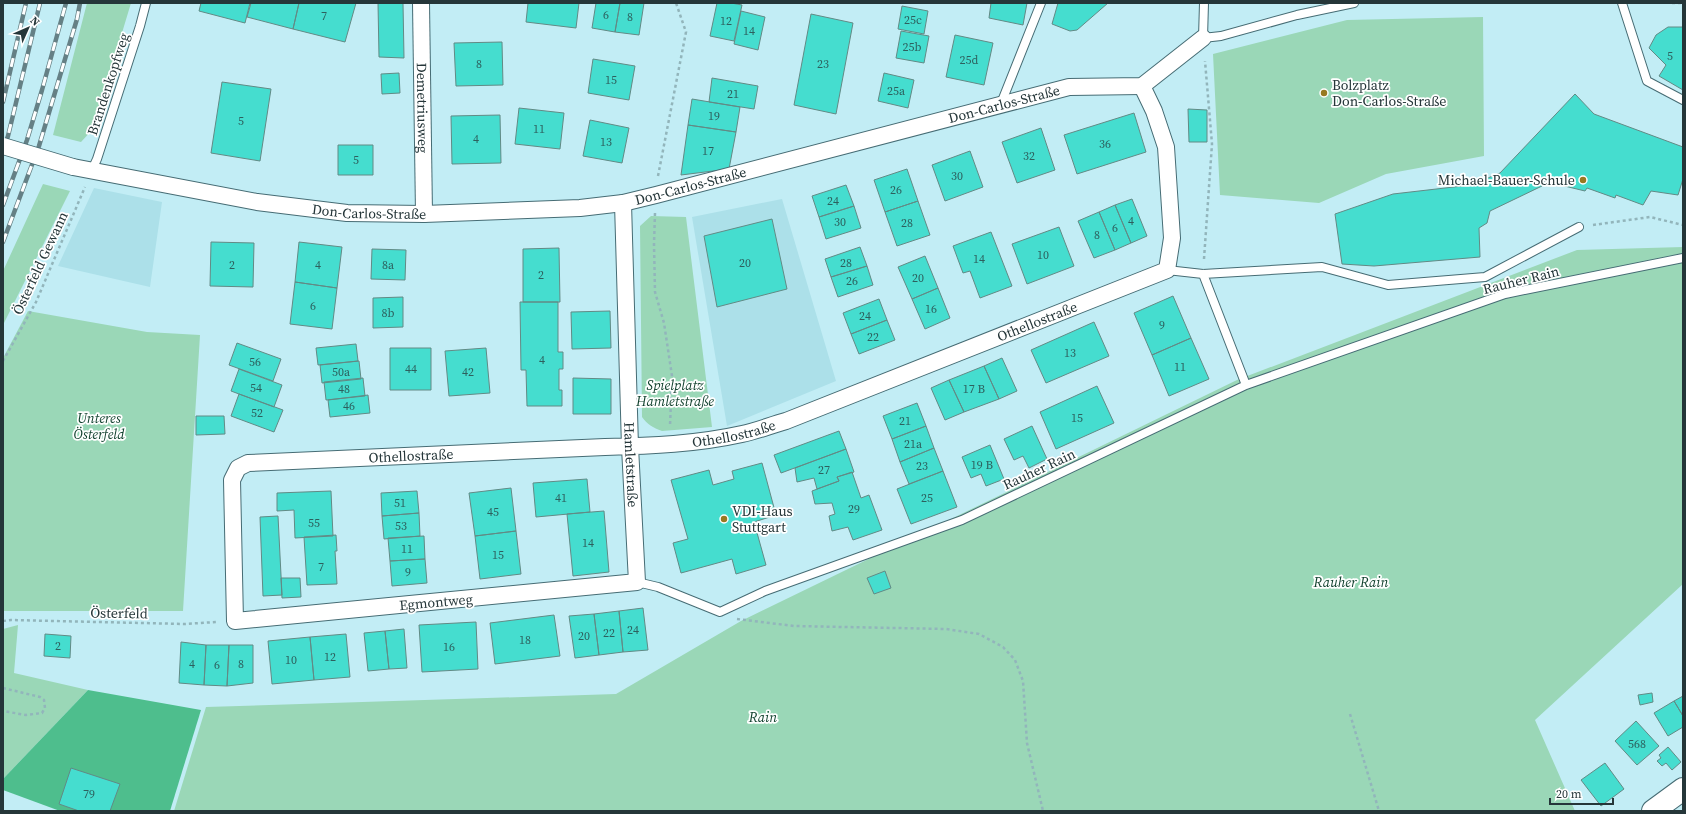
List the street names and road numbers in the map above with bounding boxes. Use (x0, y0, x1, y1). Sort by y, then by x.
street label: Brandenkopfweg (82, 30, 134, 138)
street label: Demetriusweg (412, 63, 433, 153)
street label: Don-Carlos-Straße (946, 80, 1062, 128)
street label: Don-Carlos-Straße (633, 162, 748, 210)
street label: Don-Carlos-Straße (311, 199, 426, 224)
street label: Österfeld Gewann (7, 208, 73, 318)
street label: Rauher Rain (1481, 261, 1562, 299)
street label: Othellostraße (994, 297, 1080, 346)
street label: Othellostraße (691, 415, 778, 452)
street label: Hamletstraße (619, 422, 643, 508)
street label: Rauher Rain (999, 443, 1079, 495)
street label: Othellostraße (368, 444, 454, 468)
street label: Egmontweg (398, 589, 474, 615)
street label: Österfeld (90, 603, 148, 624)

